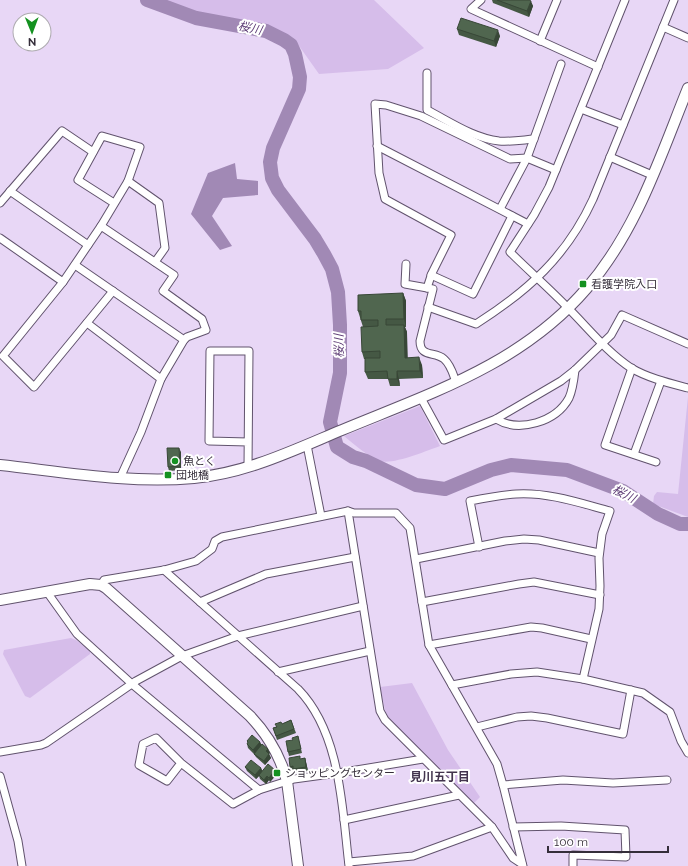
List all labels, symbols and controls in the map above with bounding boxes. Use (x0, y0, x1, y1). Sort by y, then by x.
north arrow (12, 12, 52, 52)
water label: 桜川 (237, 19, 265, 38)
text: N (28, 35, 36, 48)
place label: 看護学院入口 (591, 278, 657, 291)
marker: 看護学院入口 (578, 279, 588, 289)
water label: 桜川 (332, 332, 346, 358)
place label: 魚とく (183, 455, 216, 468)
marker: 魚とく (170, 456, 180, 466)
place label: 団地橋 (176, 469, 209, 482)
marker: 団地橋 (163, 470, 173, 480)
water label: 桜川 (610, 482, 640, 507)
place label: ショッピングセンター (285, 767, 395, 780)
marker: ショッピングセンター (272, 768, 282, 778)
district label: 見川五丁目 (410, 770, 470, 784)
scale bar (548, 828, 668, 854)
text: 100 m (554, 835, 588, 849)

